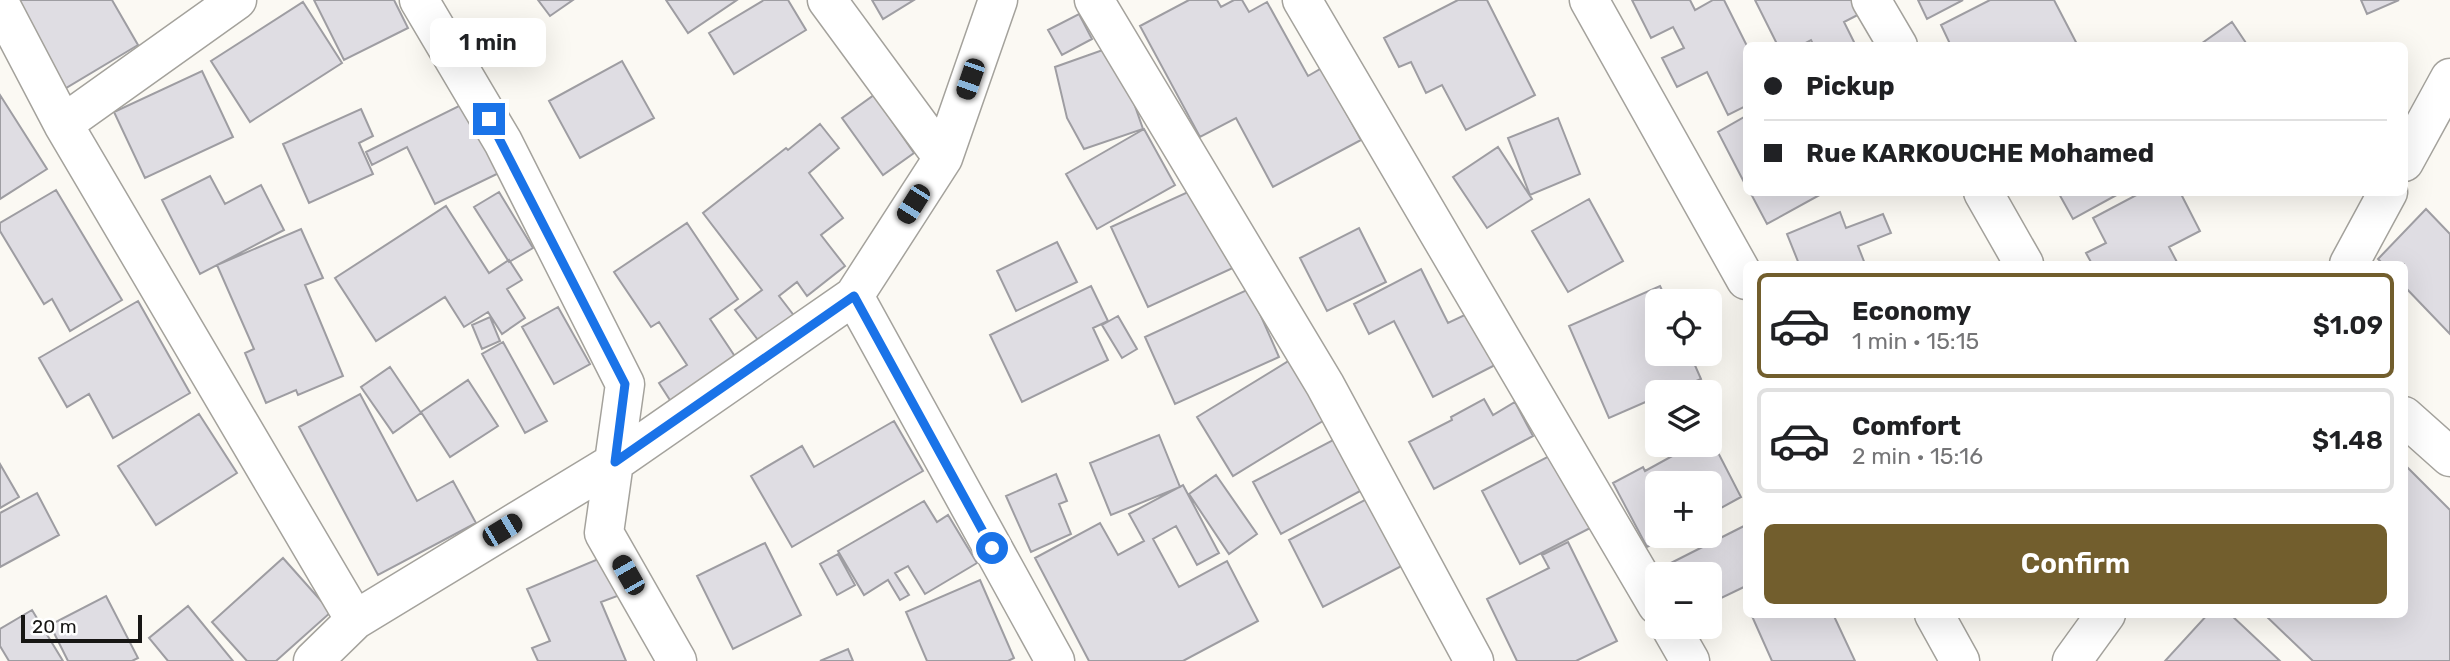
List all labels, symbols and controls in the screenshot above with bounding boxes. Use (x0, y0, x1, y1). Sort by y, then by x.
callout: 1 min (431, 18, 547, 66)
text: 1 min (459, 28, 517, 56)
car (954, 56, 987, 102)
text: Pickup (1806, 71, 1895, 102)
route end (473, 103, 505, 135)
text: Rue KARKOUCHE Mohamed (1806, 138, 2154, 169)
car (893, 181, 934, 227)
map controls (1645, 289, 1722, 639)
button: locate (1645, 289, 1722, 366)
icon: car (1768, 294, 1831, 357)
text: Economy (1852, 296, 1971, 327)
text: $1.09 (2313, 310, 2383, 341)
text: 1 min · 15:15 (1852, 327, 1979, 355)
button: layers (1645, 380, 1722, 457)
icon: car (1768, 409, 1831, 472)
text: Comfort (1852, 411, 1961, 442)
text: $1.48 (2312, 425, 2383, 456)
text: 2 min · 15:16 (1852, 442, 1983, 470)
button: + (1645, 471, 1722, 548)
car (479, 510, 526, 550)
button: Confirm (1764, 524, 2387, 604)
route start (976, 532, 1008, 564)
car (609, 552, 648, 598)
button: − (1645, 562, 1722, 639)
scale bar (21, 612, 142, 644)
text: 20 m (32, 615, 77, 638)

